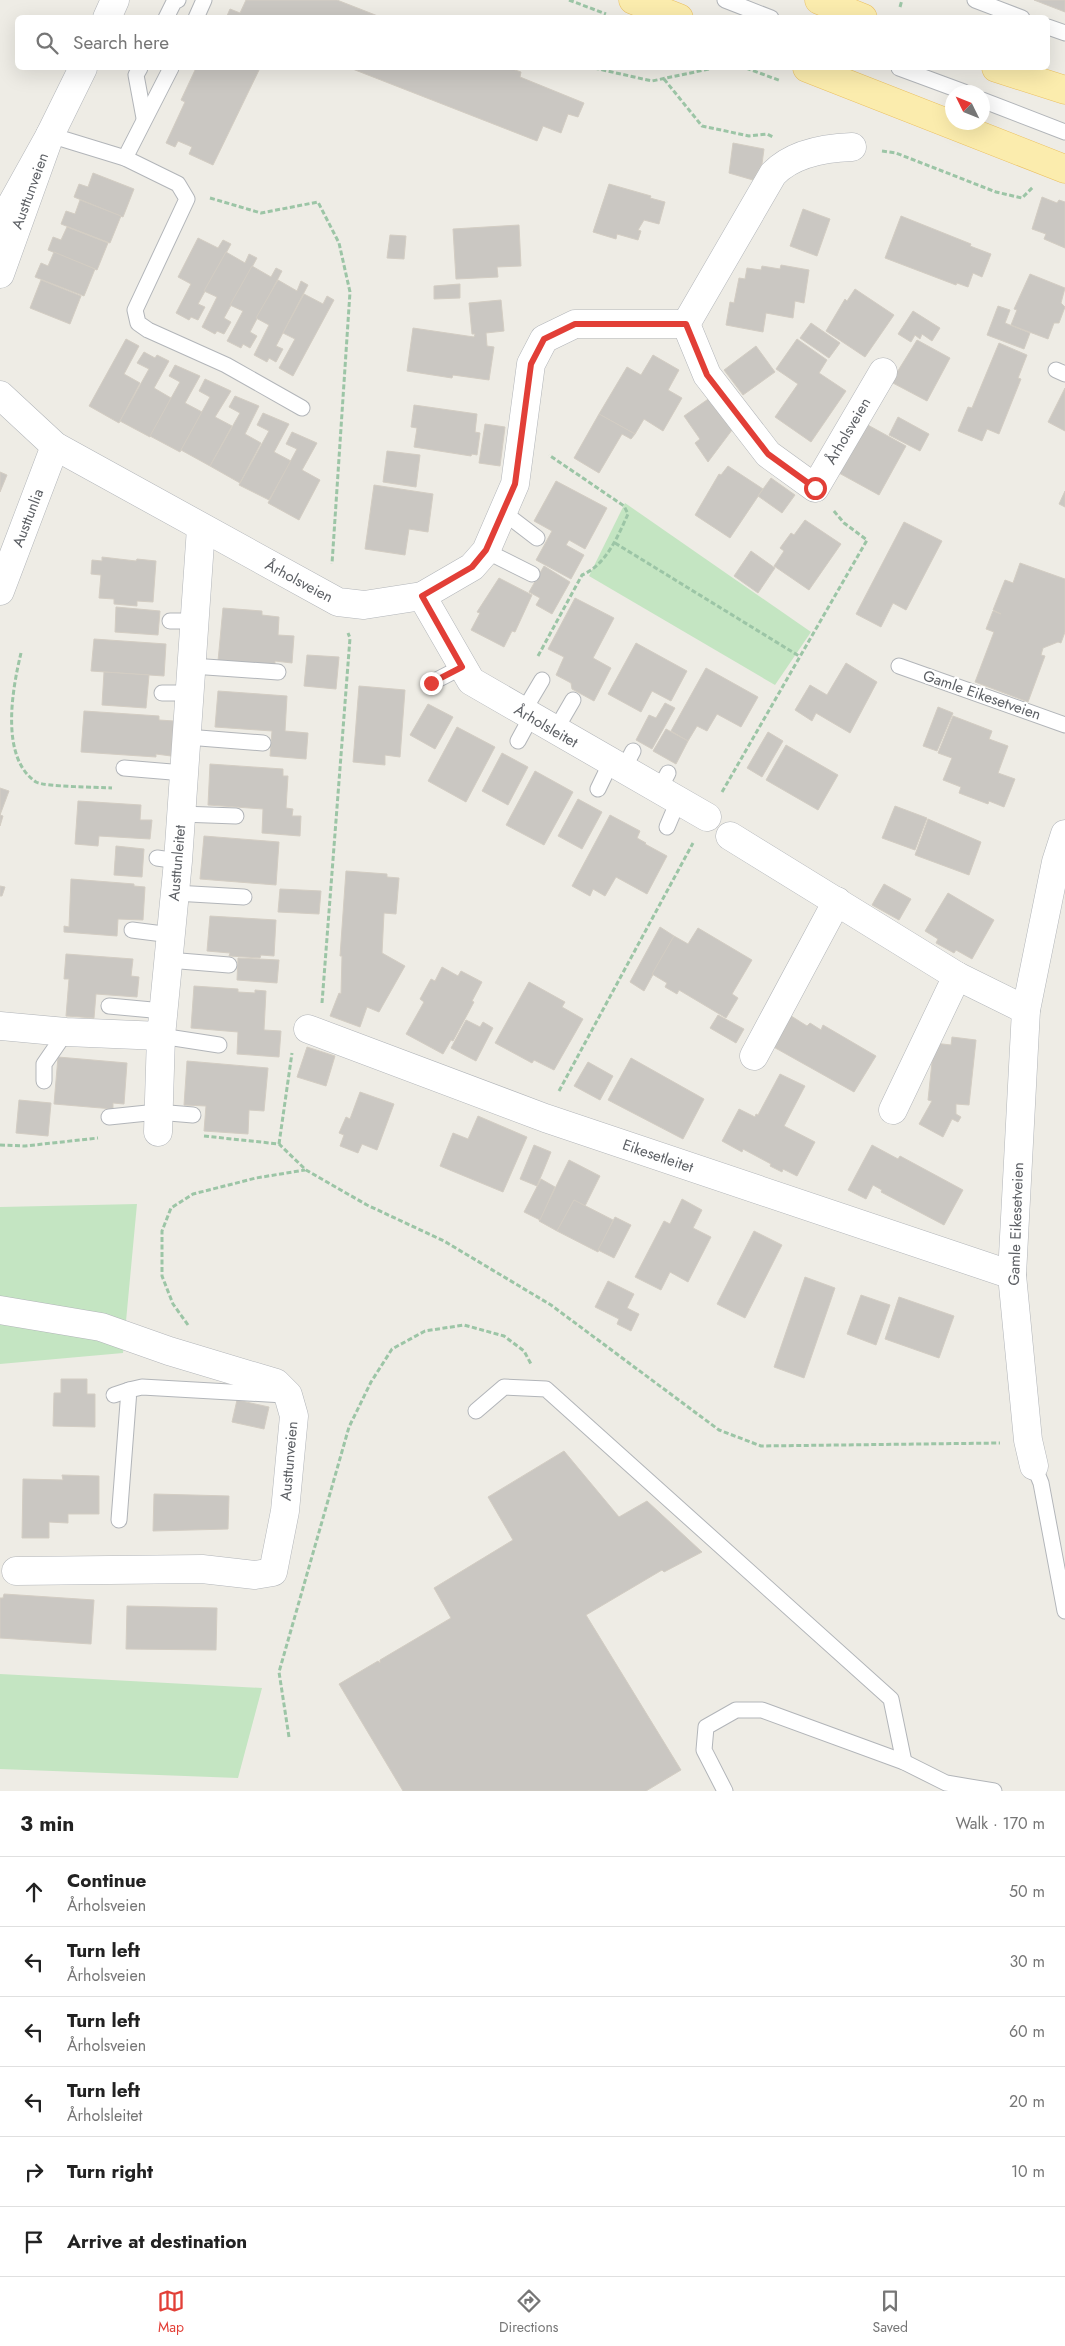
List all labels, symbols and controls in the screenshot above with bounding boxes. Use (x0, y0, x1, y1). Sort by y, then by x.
search box (15, 15, 1050, 70)
icon: search (33, 29, 61, 57)
text: Search here (73, 29, 169, 56)
north arrow (945, 85, 990, 130)
street label: Austtunveien (6, 150, 54, 232)
street label: Årholsveien (820, 393, 876, 469)
route start (804, 477, 827, 500)
street label: Austtunlia (7, 486, 49, 550)
street label: Årholsveien (261, 554, 337, 608)
street label: Gamle Eikesetveien (920, 665, 1044, 725)
route end (420, 672, 443, 695)
street label: Årholsleitet (510, 699, 582, 753)
street label: Austtunleitet (163, 824, 191, 902)
street label: Eikesetleitet (620, 1134, 697, 1179)
street label: Gamle Eikesetveien (1003, 1162, 1029, 1286)
street label: Austtunveien (275, 1420, 303, 1502)
text: 3 min (20, 1809, 74, 1839)
text: Walk · 170 m (955, 1812, 1045, 1835)
text: Continue (67, 1867, 146, 1894)
icon: ahead (20, 1878, 48, 1906)
text: 50 m (1009, 1880, 1045, 1903)
text: Årholsveien (67, 1894, 146, 1917)
text: Turn left (67, 1937, 140, 1964)
icon: left (20, 1948, 48, 1976)
text: 30 m (1009, 1950, 1045, 1973)
text: Årholsveien (67, 1964, 146, 1987)
text: Turn left (67, 2007, 140, 2034)
icon: left (20, 2018, 48, 2046)
text: 60 m (1009, 2020, 1045, 2043)
text: Årholsveien (67, 2034, 146, 2057)
text: Turn left (67, 2077, 140, 2104)
icon: left (20, 2088, 48, 2116)
text: 20 m (1009, 2090, 1045, 2113)
text: Årholsleitet (67, 2104, 142, 2127)
icon: right (20, 2158, 48, 2186)
text: Turn right (67, 2158, 153, 2185)
text: 10 m (1011, 2160, 1045, 2183)
icon: arrive (20, 2228, 48, 2256)
text: Arrive at destination (67, 2228, 247, 2255)
tab: Map (157, 2287, 185, 2337)
tab: Directions (499, 2287, 558, 2337)
tab: Saved (872, 2287, 908, 2337)

